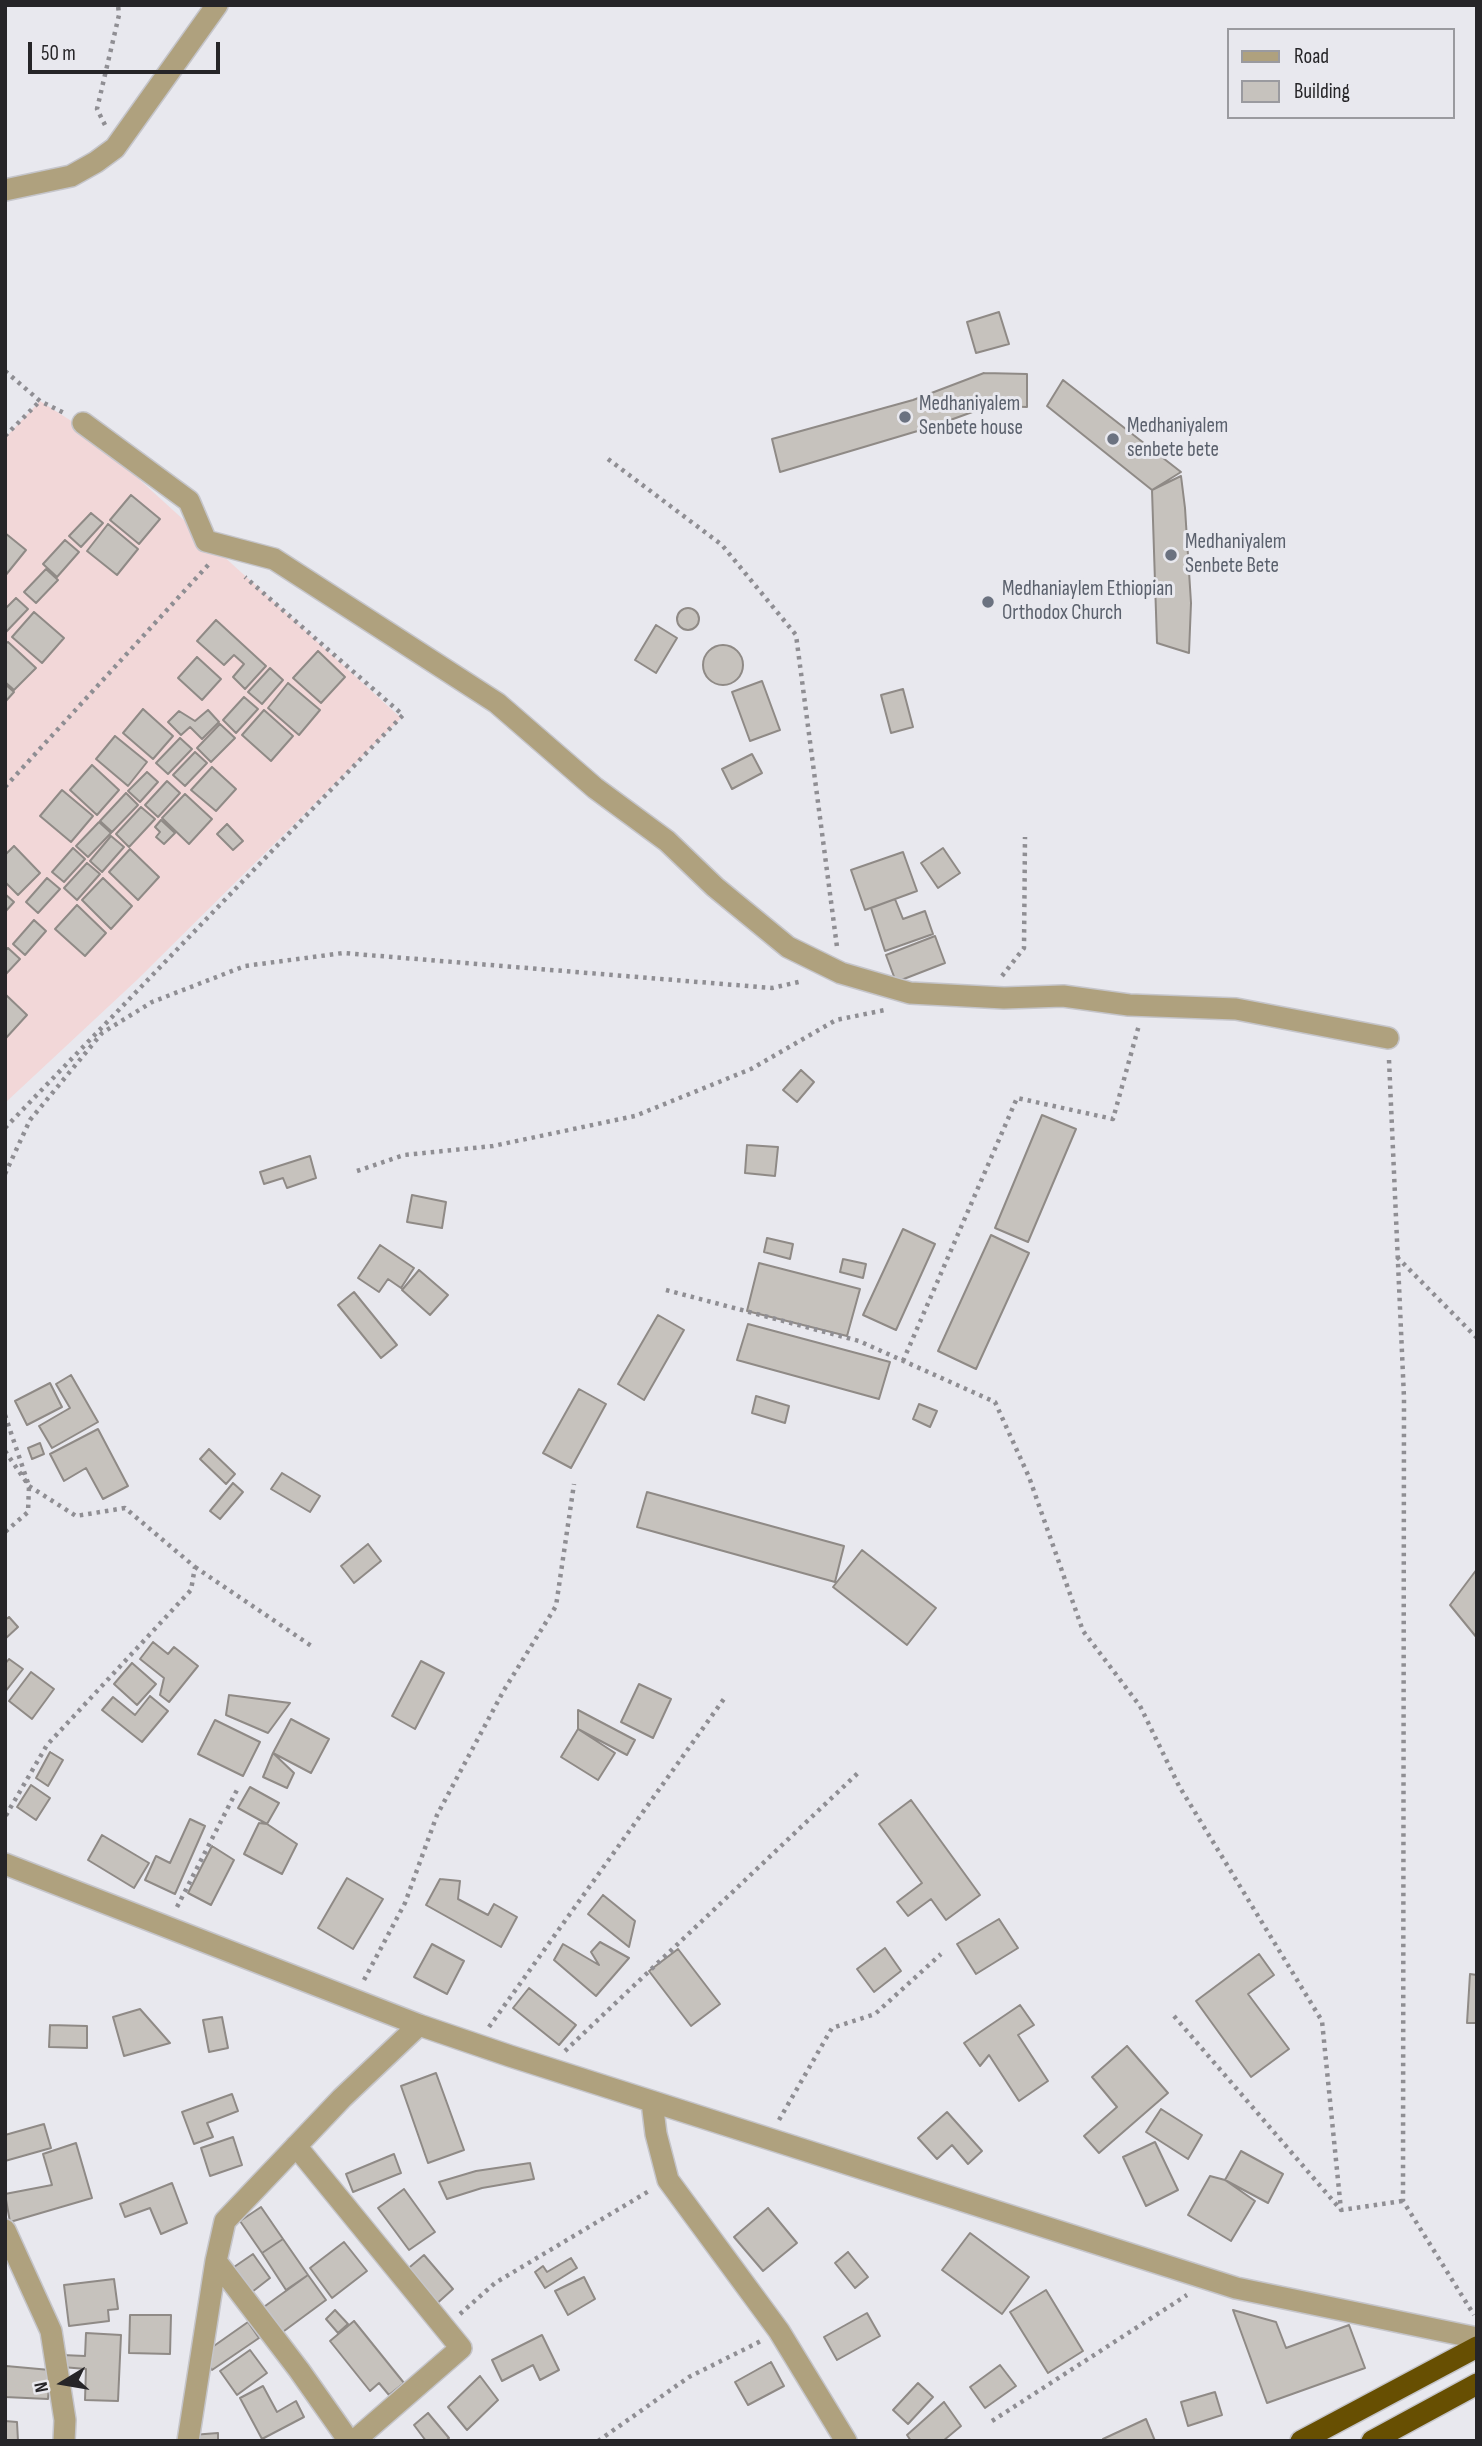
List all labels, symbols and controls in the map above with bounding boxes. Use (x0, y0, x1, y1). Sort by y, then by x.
scale bar (32, 28, 224, 72)
legend (1226, 28, 1454, 119)
text: 50 m (41, 41, 76, 66)
text: Road (1294, 44, 1329, 69)
text: Building (1294, 79, 1350, 104)
place label: Medhaniyalem Senbete house (919, 392, 1023, 442)
marker: Medhaniyalem Senbete house (897, 409, 913, 425)
place label: Medhaniyalem senbete bete (1127, 414, 1228, 464)
marker: Medhaniyalem senbete bete (1105, 431, 1121, 447)
place label: Medhaniyalem Senbete Bete (1185, 530, 1286, 580)
marker: Medhaniyalem Senbete Bete (1163, 547, 1179, 563)
place label: Medhaniaylem Ethiopian Orthodox Church (1002, 577, 1173, 627)
marker: Medhaniaylem Ethiopian Orthodox Church (980, 594, 996, 610)
north arrow (28, 2348, 98, 2418)
text: N (30, 2380, 54, 2394)

